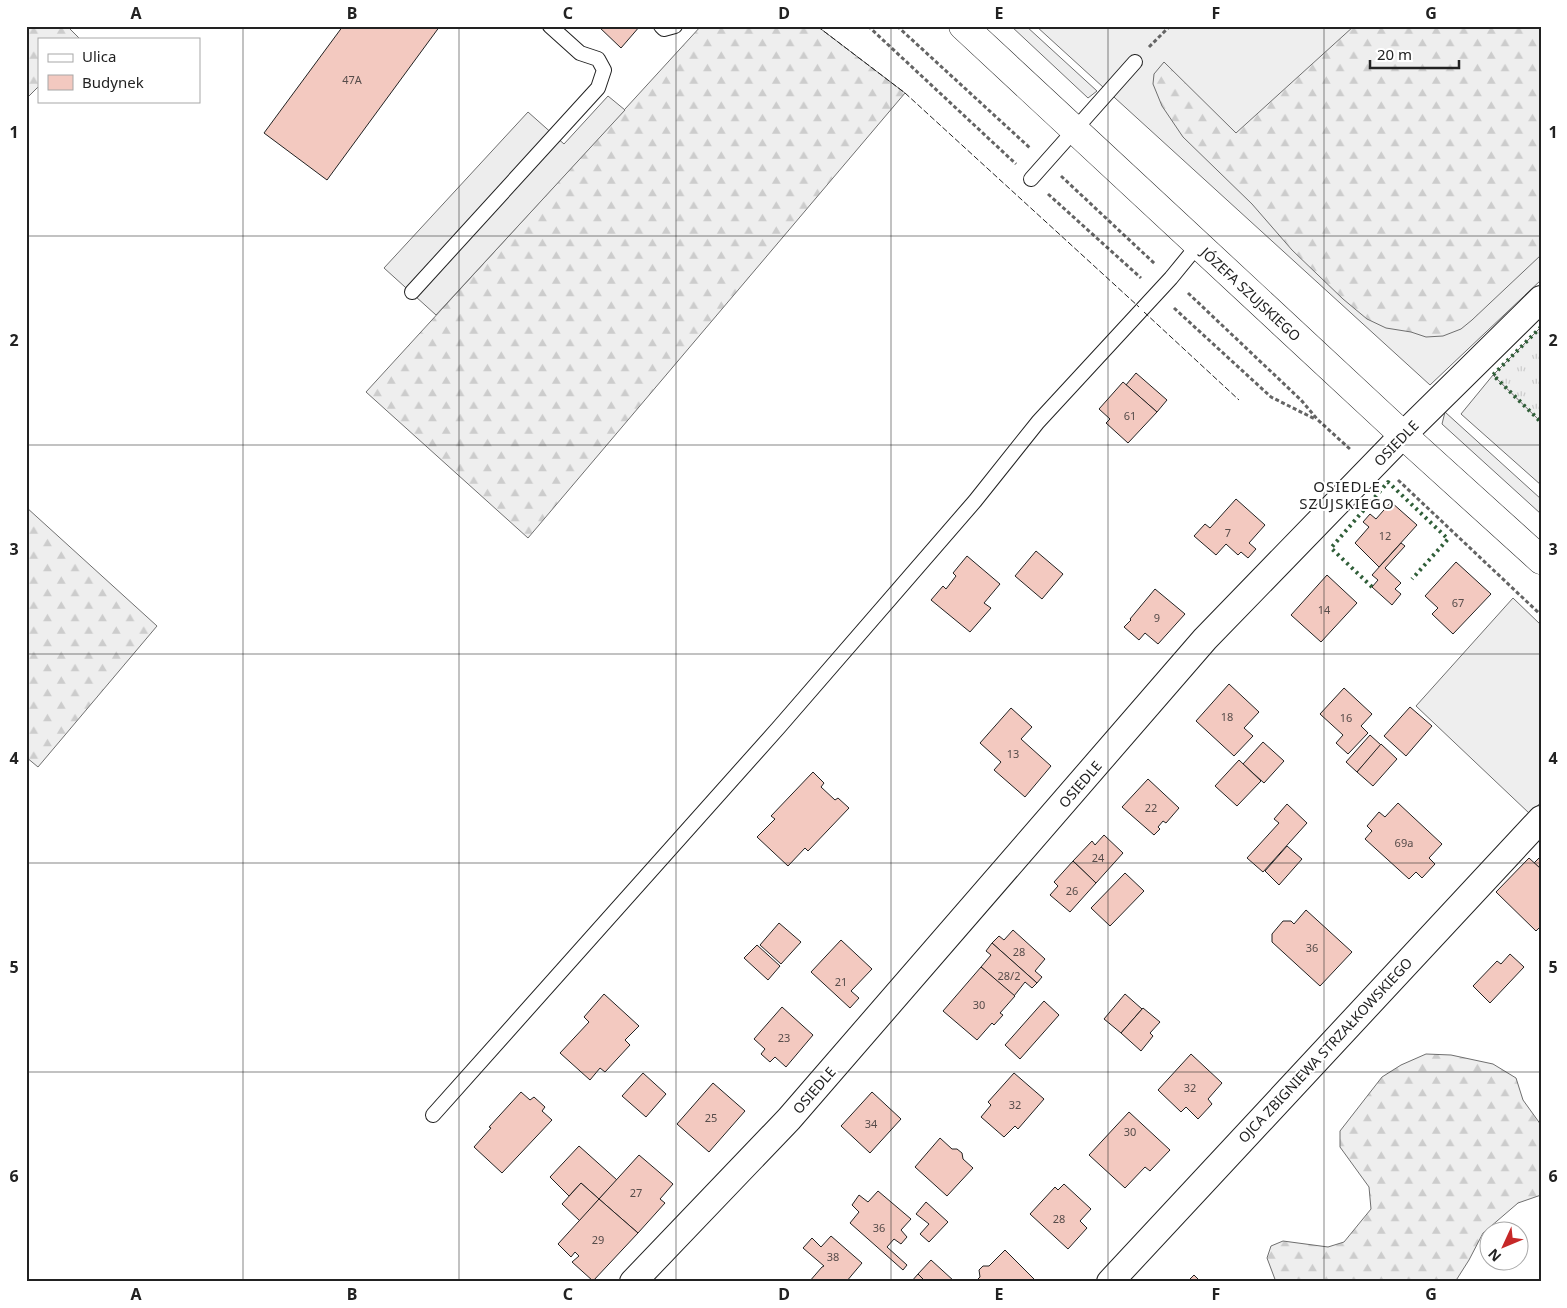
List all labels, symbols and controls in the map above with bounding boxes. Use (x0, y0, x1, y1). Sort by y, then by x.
text: A (130, 2, 142, 24)
text: B (347, 2, 357, 24)
text: C (563, 2, 573, 24)
text: D (778, 2, 790, 24)
text: E (995, 2, 1004, 24)
text: F (1212, 2, 1220, 24)
text: G (1425, 2, 1437, 24)
legend (38, 38, 200, 102)
scale bar (1370, 38, 1458, 70)
text: 20 m (1377, 44, 1412, 64)
text: Ulica (82, 46, 116, 66)
text: Budynek (82, 72, 144, 92)
house number: 47A (342, 72, 363, 87)
text: 1 (9, 121, 19, 143)
text: 1 (1548, 121, 1558, 143)
street label: JÓZEFA SZUJSKIEGO (1196, 241, 1305, 345)
text: 2 (9, 329, 19, 351)
text: 2 (1548, 329, 1558, 351)
house number: 61 (1124, 408, 1136, 423)
street label: OSIEDLE (1370, 416, 1422, 470)
district label: OSIEDLE SZUJSKIEGO (1299, 476, 1395, 513)
house number: 7 (1225, 525, 1231, 540)
house number: 12 (1379, 528, 1391, 543)
text: 3 (9, 538, 19, 560)
text: 3 (1548, 538, 1558, 560)
house number: 67 (1452, 595, 1464, 610)
house number: 14 (1318, 602, 1331, 617)
house number: 9 (1154, 610, 1160, 625)
house number: 18 (1221, 709, 1233, 724)
house number: 16 (1340, 710, 1352, 725)
house number: 13 (1007, 746, 1019, 761)
text: 4 (9, 747, 19, 769)
text: 4 (1548, 747, 1558, 769)
street label: OSIEDLE (1054, 756, 1106, 812)
house number: 22 (1145, 800, 1157, 815)
house number: 69a (1395, 835, 1413, 850)
house number: 24 (1092, 850, 1105, 865)
house number: 26 (1066, 883, 1078, 898)
house number: 36 (1306, 940, 1318, 955)
house number: 28 (1013, 944, 1025, 959)
street label: OJCA ZBIGNIEWA STRZAŁKOWSKIEGO (1234, 953, 1416, 1147)
text: 5 (9, 956, 19, 978)
text: 5 (1548, 956, 1558, 978)
house number: 28/2 (998, 968, 1020, 983)
house number: 21 (835, 974, 847, 989)
house number: 30 (973, 997, 985, 1012)
house number: 23 (778, 1030, 790, 1045)
street label: OSIEDLE (788, 1062, 840, 1118)
house number: 32 (1184, 1080, 1196, 1095)
house number: 32 (1009, 1097, 1021, 1112)
house number: 25 (705, 1110, 717, 1125)
house number: 34 (865, 1116, 878, 1131)
house number: 30 (1124, 1124, 1136, 1139)
text: 6 (9, 1165, 19, 1187)
text: 6 (1548, 1165, 1558, 1187)
house number: 27 (630, 1185, 642, 1200)
house number: 28 (1053, 1211, 1065, 1226)
house number: 36 (873, 1220, 885, 1235)
north arrow (1480, 1220, 1530, 1270)
house number: 29 (592, 1232, 604, 1247)
text: N (1483, 1245, 1505, 1266)
house number: 38 (827, 1249, 839, 1264)
text: A (130, 1283, 142, 1305)
text: B (347, 1283, 357, 1305)
text: C (563, 1283, 573, 1305)
text: D (778, 1283, 790, 1305)
text: E (995, 1283, 1004, 1305)
text: F (1212, 1283, 1220, 1305)
text: G (1425, 1283, 1437, 1305)

